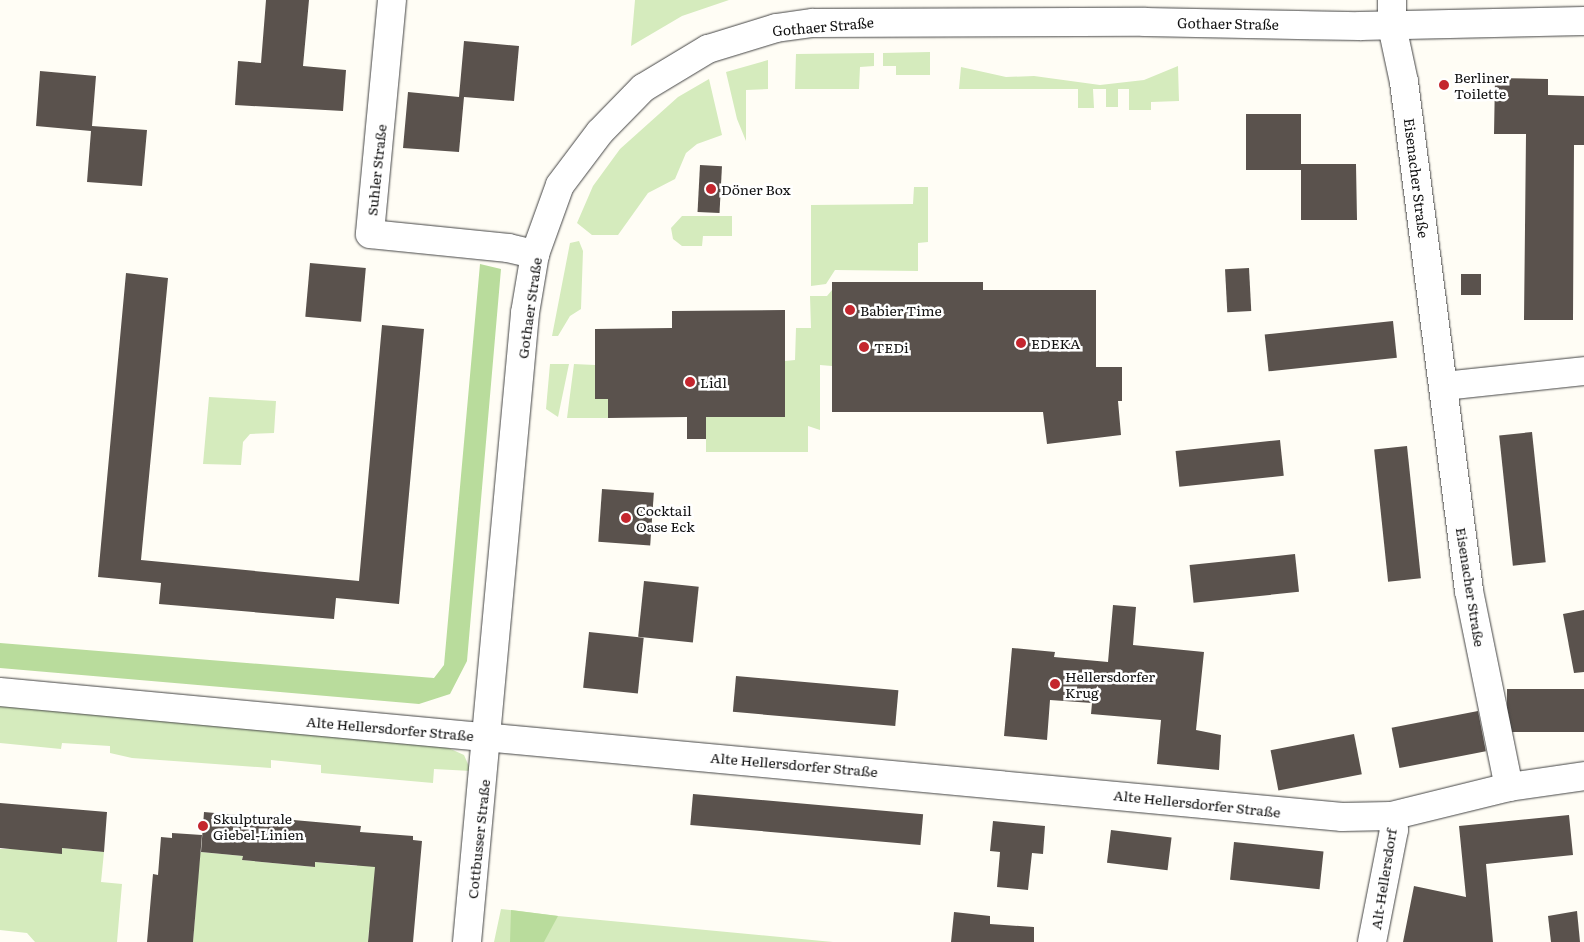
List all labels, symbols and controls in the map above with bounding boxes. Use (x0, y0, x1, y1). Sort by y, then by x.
street label: Gothaer Straße (771, 13, 875, 39)
street label: Gothaer Straße (1177, 14, 1279, 32)
place label: Berliner Toilette (1454, 69, 1509, 102)
marker: Berliner Toilette (1438, 79, 1450, 91)
street label: Eisenacher Straße (1401, 117, 1433, 239)
street label: Suhler Straße (363, 123, 389, 217)
place label: Döner Box (721, 181, 791, 197)
marker: Döner Box (705, 183, 717, 195)
street label: Gothaer Straße (514, 256, 544, 360)
place label: Babier Time (860, 302, 942, 318)
marker: Babier Time (844, 304, 856, 316)
place label: EDEKA (1031, 335, 1080, 351)
marker: EDEKA (1015, 337, 1027, 349)
place label: TEDi (874, 339, 909, 355)
marker: TEDi (858, 341, 870, 353)
place label: Lidl (700, 374, 727, 390)
marker: Lidl (684, 376, 696, 388)
place label: Cocktail Oase Eck (636, 502, 695, 534)
marker: Cocktail Oase Eck (620, 512, 632, 524)
street label: Eisenacher Straße (1453, 526, 1489, 648)
place label: Hellersdorfer Krug (1065, 668, 1155, 700)
marker: Hellersdorfer Krug (1049, 678, 1061, 690)
street label: Alte Hellersdorfer Straße (306, 712, 474, 744)
street label: Alte Hellersdorfer Straße (710, 748, 878, 780)
street label: Cottbusser Straße (463, 778, 493, 900)
street label: Alte Hellersdorfer Straße (1113, 786, 1281, 820)
place label: Skulpturale Giebel-Linien (213, 810, 304, 842)
marker: Skulpturale Giebel-Linien (197, 820, 209, 832)
street label: Alt-Hellersdorf (1367, 827, 1399, 931)

